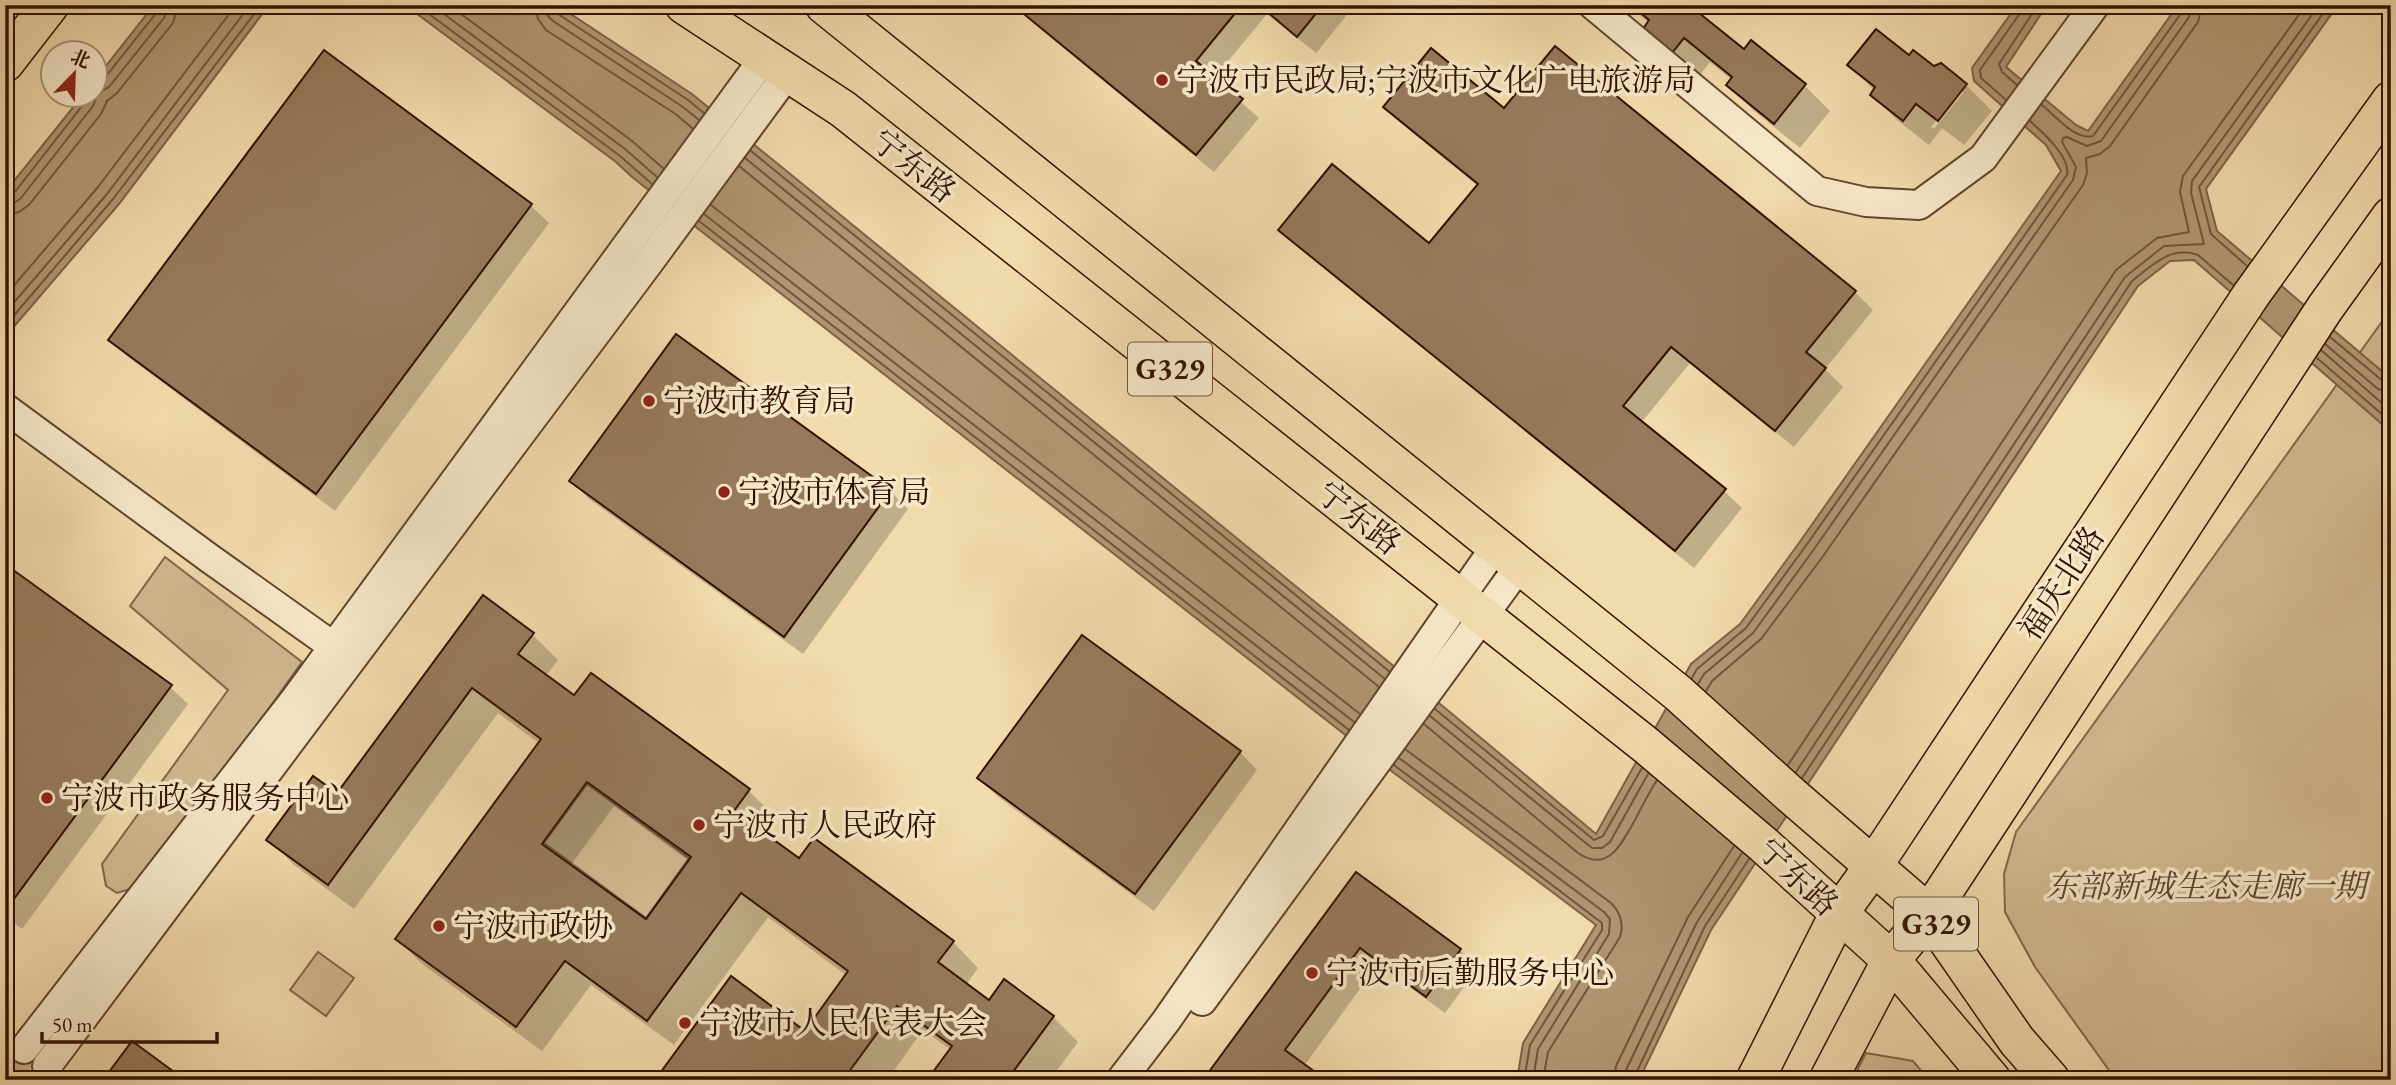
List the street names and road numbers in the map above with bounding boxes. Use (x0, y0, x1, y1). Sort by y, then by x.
street label: 宁东路 (863, 120, 965, 212)
road number: G329 (1128, 342, 1212, 396)
street label: 宁东路 (1308, 472, 1410, 564)
street label: 福庆北路 (2009, 518, 2113, 648)
street label: 宁东路 (1749, 829, 1847, 925)
road number: G329 (1894, 898, 1978, 950)

